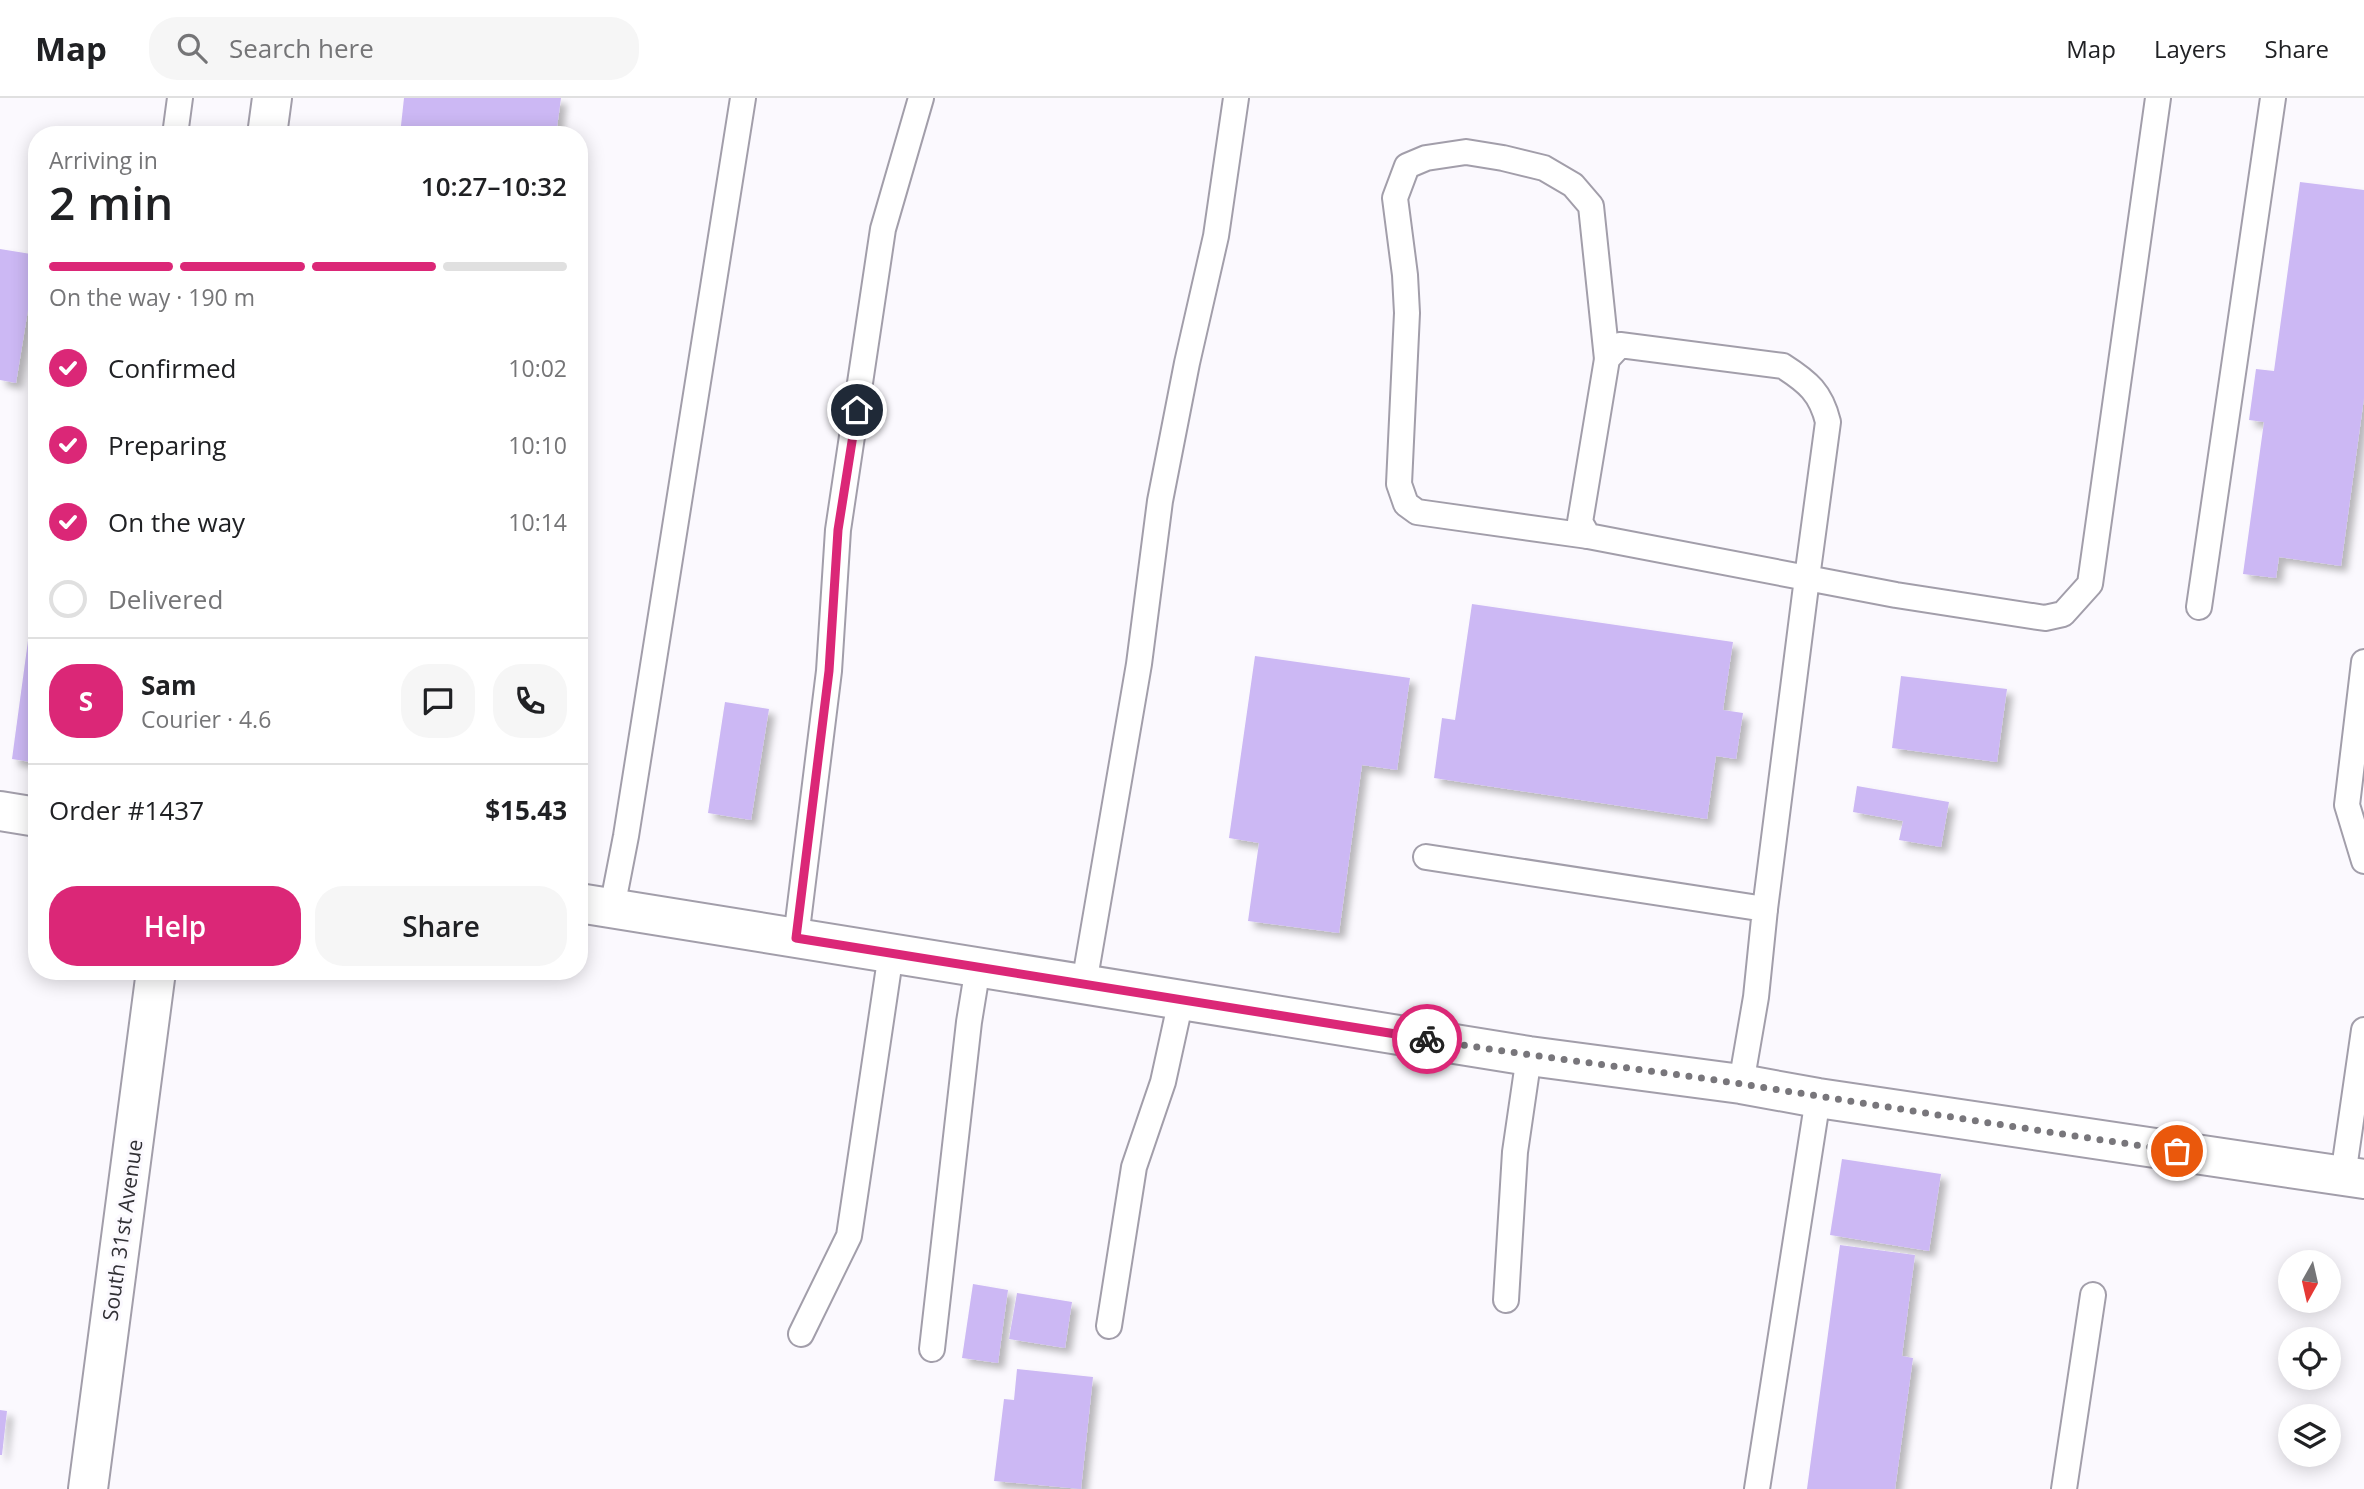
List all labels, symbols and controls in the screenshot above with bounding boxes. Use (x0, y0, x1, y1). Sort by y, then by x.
search box (149, 17, 639, 80)
text: Map (35, 26, 107, 71)
icon: search (173, 29, 211, 67)
text: Search here (229, 30, 374, 66)
text: Map (2066, 32, 2116, 65)
text: Layers (2154, 32, 2227, 65)
text: Share (2265, 32, 2329, 65)
text: Arriving in (49, 144, 158, 176)
text: 10:27–10:32 (421, 168, 567, 204)
text: 2 min (49, 171, 173, 233)
text: On the way · 190 m (49, 281, 255, 313)
icon: check (49, 349, 87, 387)
text: Confirmed (108, 350, 236, 386)
text: 10:02 (508, 352, 567, 384)
pin (827, 380, 887, 440)
icon: home (838, 391, 876, 429)
icon: check (49, 426, 87, 464)
text: Preparing (108, 427, 226, 463)
text: 10:10 (508, 429, 567, 461)
icon: check (49, 503, 87, 541)
text: On the way (108, 504, 245, 540)
text: 10:14 (508, 506, 567, 538)
text: Delivered (108, 581, 223, 617)
button: chat (401, 664, 475, 738)
button: phone (493, 664, 567, 738)
text: Sam (141, 667, 197, 703)
text: S (79, 683, 93, 719)
text: Courier · 4.6 (141, 703, 271, 735)
text: Order #1437 (49, 792, 204, 828)
text: $15.43 (485, 792, 567, 828)
button: Help (49, 886, 301, 966)
button: Share (315, 886, 567, 966)
courier (1392, 1004, 1462, 1074)
icon: bike (1408, 1020, 1446, 1058)
pin (2147, 1121, 2207, 1181)
icon: bag (2158, 1132, 2196, 1170)
street label: South 31st Avenue (95, 1137, 149, 1323)
north arrow (2278, 1250, 2342, 1312)
map controls (2278, 1250, 2341, 1467)
button: locate (2278, 1327, 2341, 1390)
button: layers (2278, 1404, 2341, 1467)

